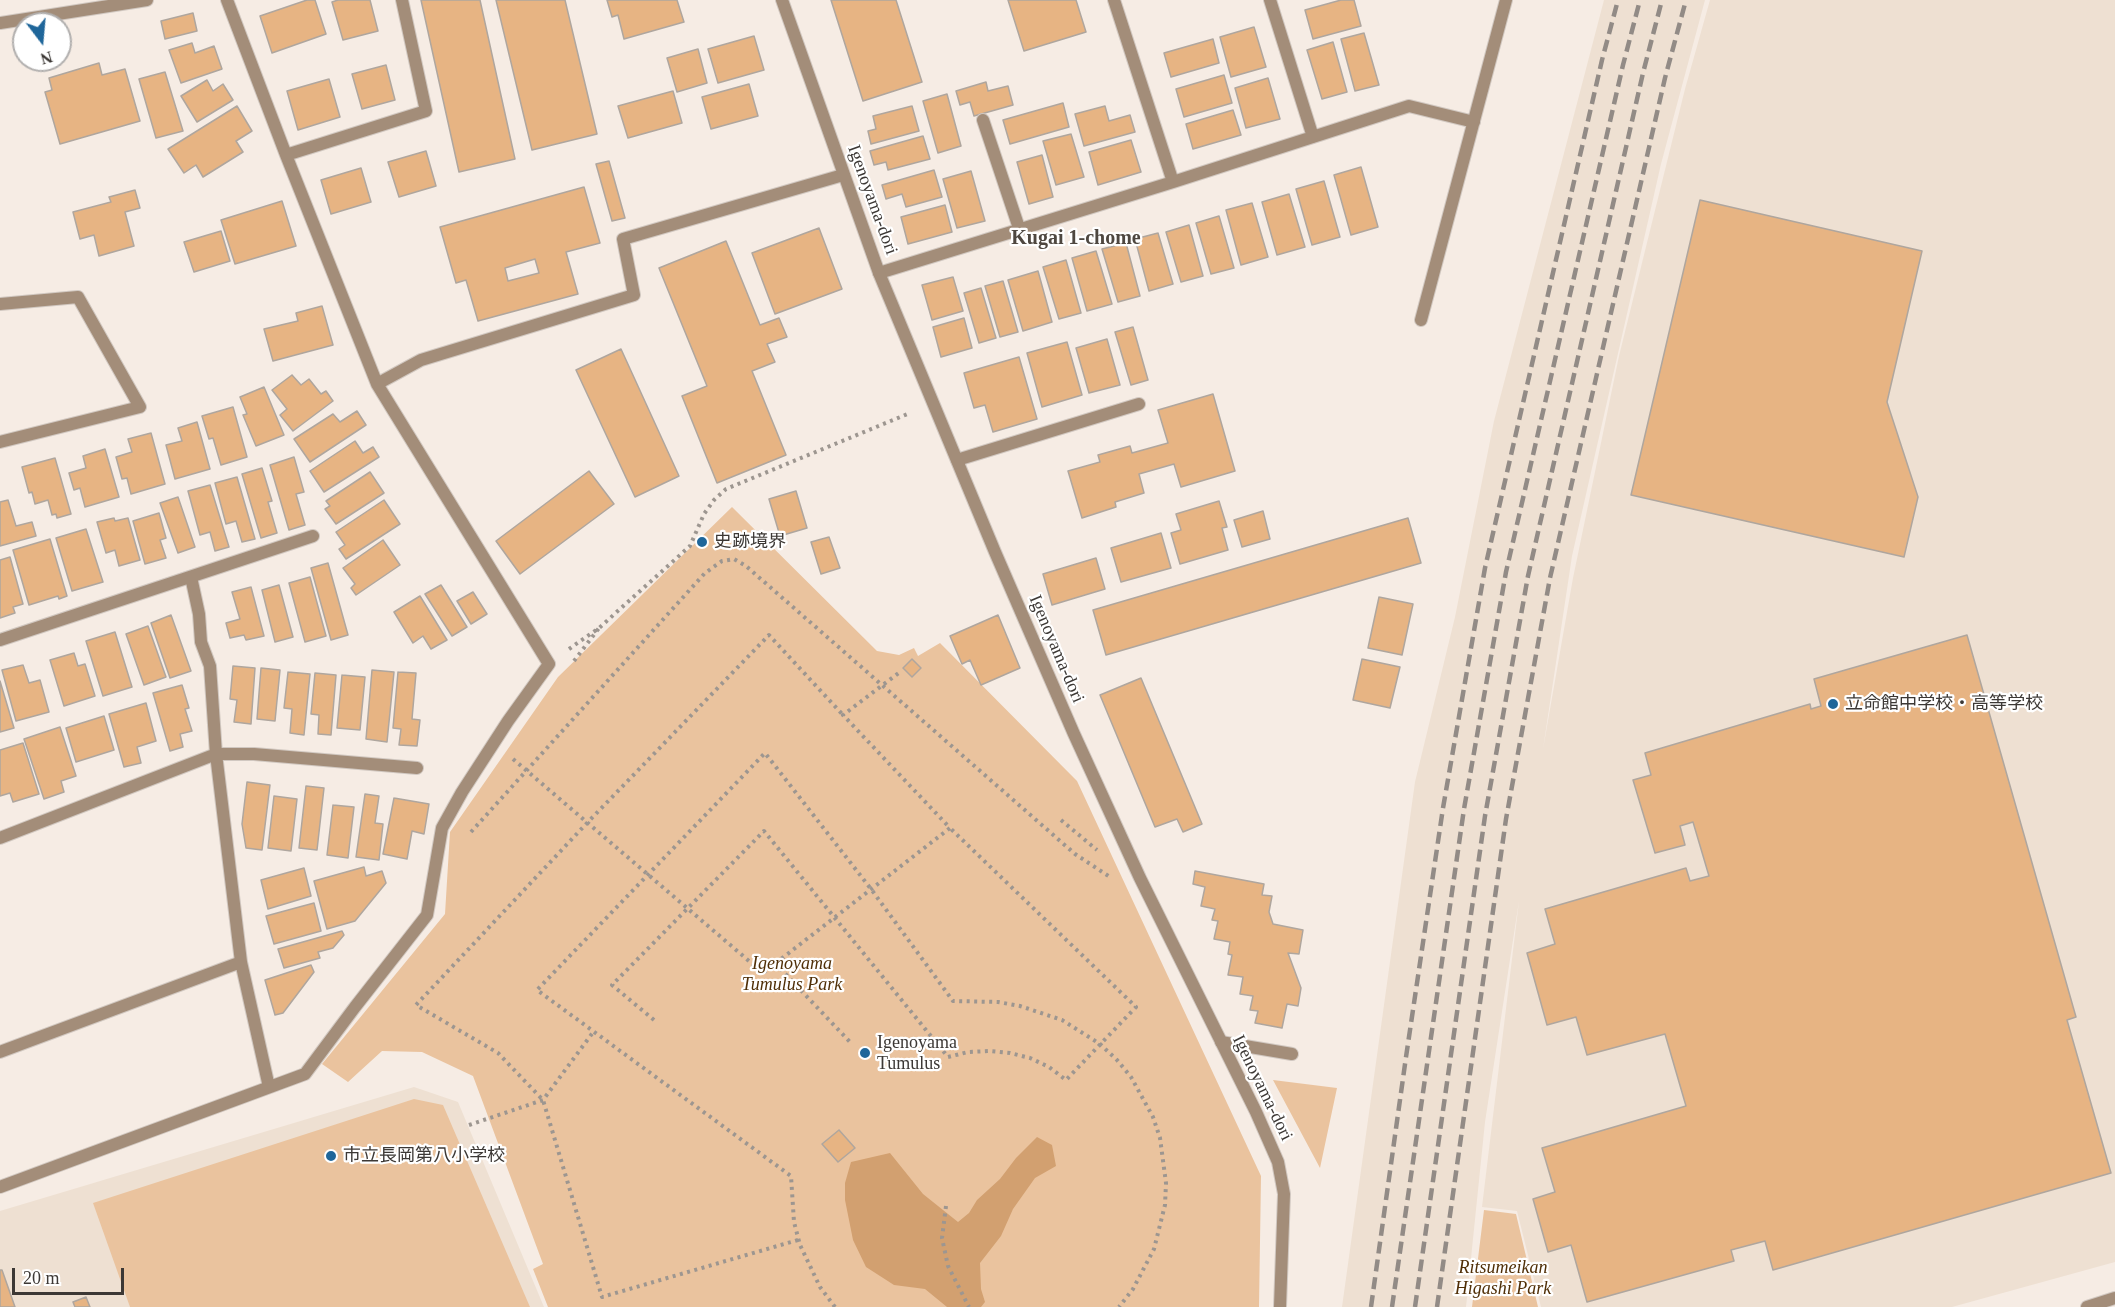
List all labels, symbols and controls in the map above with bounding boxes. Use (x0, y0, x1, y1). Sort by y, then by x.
north arrow (12, 12, 72, 72)
text: N (39, 48, 54, 68)
street label: Igenoyama-dori (842, 142, 902, 258)
district label: Kugai 1-chome (1011, 227, 1141, 251)
place label: 史跡境界 (714, 531, 786, 553)
marker: 史跡境界 (695, 535, 709, 549)
street label: Igenoyama-dori (1024, 592, 1088, 706)
place label: 立命館中学校・高等学校 (1845, 693, 2043, 715)
marker: 立命館中学校・高等学校 (1826, 697, 1840, 711)
park label: Igenoyama Tumulus Park (742, 953, 842, 996)
place label: Igenoyama Tumulus (877, 1032, 957, 1074)
street label: Igenoyama-dori (1227, 1032, 1297, 1144)
marker: Igenoyama Tumulus (858, 1046, 872, 1060)
place label: 市立長岡第八小学校 (343, 1145, 505, 1167)
marker: 市立長岡第八小学校 (324, 1149, 338, 1163)
scale bar (15, 1256, 128, 1294)
park label: Ritsumeikan Higashi Park (1455, 1257, 1551, 1300)
text: 20 m (23, 1268, 60, 1288)

